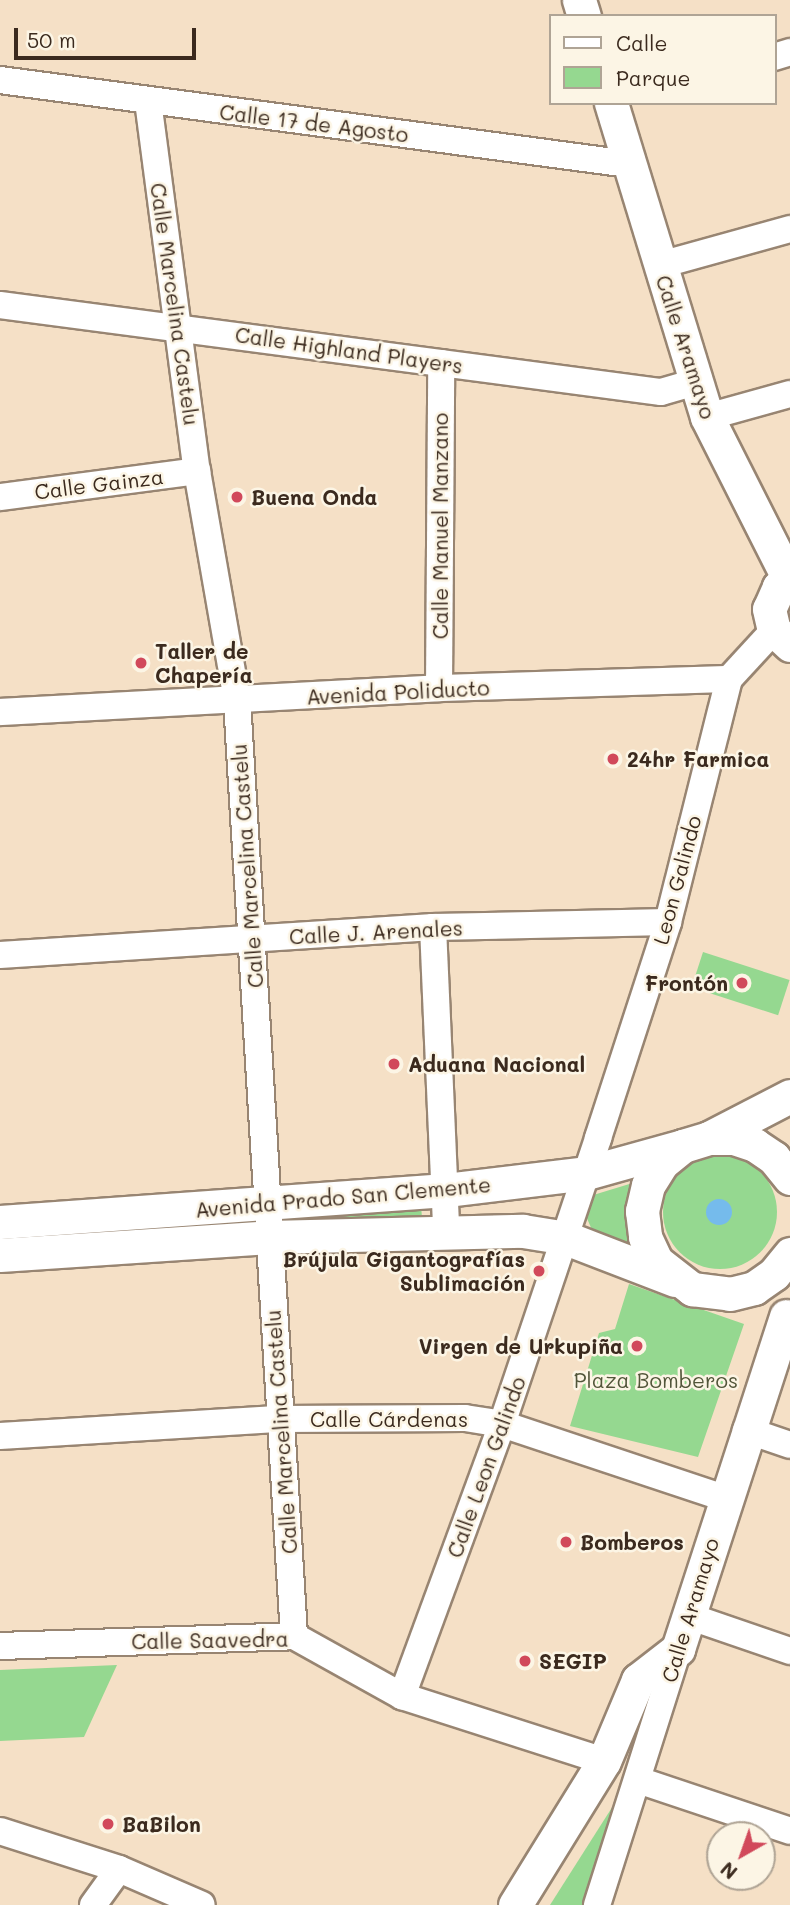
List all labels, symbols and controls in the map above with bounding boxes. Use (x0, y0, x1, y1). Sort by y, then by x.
scale bar (18, 14, 200, 58)
legend (548, 14, 776, 105)
text: 50 m (27, 26, 76, 53)
text: Calle (616, 29, 668, 56)
text: Parque (616, 64, 690, 91)
street label: Calle 17 de Agosto (218, 99, 410, 147)
street label: Calle Marcelina Castelu (146, 181, 204, 427)
street label: Calle Aramayo (651, 272, 721, 422)
street label: Calle Highland Players (234, 322, 464, 378)
street label: Calle Manuel Manzano (427, 413, 453, 639)
street label: Calle Gainza (33, 464, 165, 504)
place label: Buena Onda (251, 484, 378, 510)
marker: Buena Onda (229, 489, 245, 505)
place label: Taller de Chapería (155, 638, 253, 688)
marker: Taller de Chapería (133, 655, 149, 671)
street label: Avenida Poliducto (306, 675, 490, 709)
street label: Calle Marcelina Castelu (226, 743, 268, 989)
place label: 24hr Farmica (627, 746, 769, 772)
marker: 24hr Farmica (605, 751, 621, 767)
street label: Leon Galindo (648, 813, 706, 947)
street label: Calle J. Arenales (288, 915, 464, 949)
place label: Frontón (645, 970, 728, 996)
marker: Frontón (734, 975, 750, 991)
place label: Aduana Nacional (408, 1051, 585, 1077)
marker: Aduana Nacional (386, 1056, 402, 1072)
street label: Avenida Prado San Clemente (194, 1172, 492, 1222)
place label: Brújula Gigantografías Sublimación (283, 1246, 525, 1296)
marker: Brújula Gigantografías Sublimación (531, 1263, 547, 1279)
street label: Calle Marcelina Castelu (260, 1309, 302, 1555)
place label: Virgen de Urkupiña (419, 1333, 623, 1359)
marker: Virgen de Urkupiña (629, 1338, 645, 1354)
park label: Plaza Bomberos (574, 1367, 738, 1393)
street label: Calle Leon Galindo (442, 1373, 530, 1561)
street label: Calle Cárdenas (310, 1406, 468, 1432)
place label: Bomberos (580, 1529, 684, 1555)
marker: Bomberos (558, 1534, 574, 1550)
street label: Calle Aramayo (656, 1535, 724, 1685)
street label: Calle Saavedra (131, 1626, 289, 1654)
place label: SEGIP (539, 1648, 607, 1674)
marker: SEGIP (517, 1653, 533, 1669)
place label: BaBilon (122, 1811, 201, 1837)
marker: BaBilon (100, 1816, 116, 1832)
north arrow (706, 1821, 776, 1891)
text: N (715, 1857, 742, 1885)

